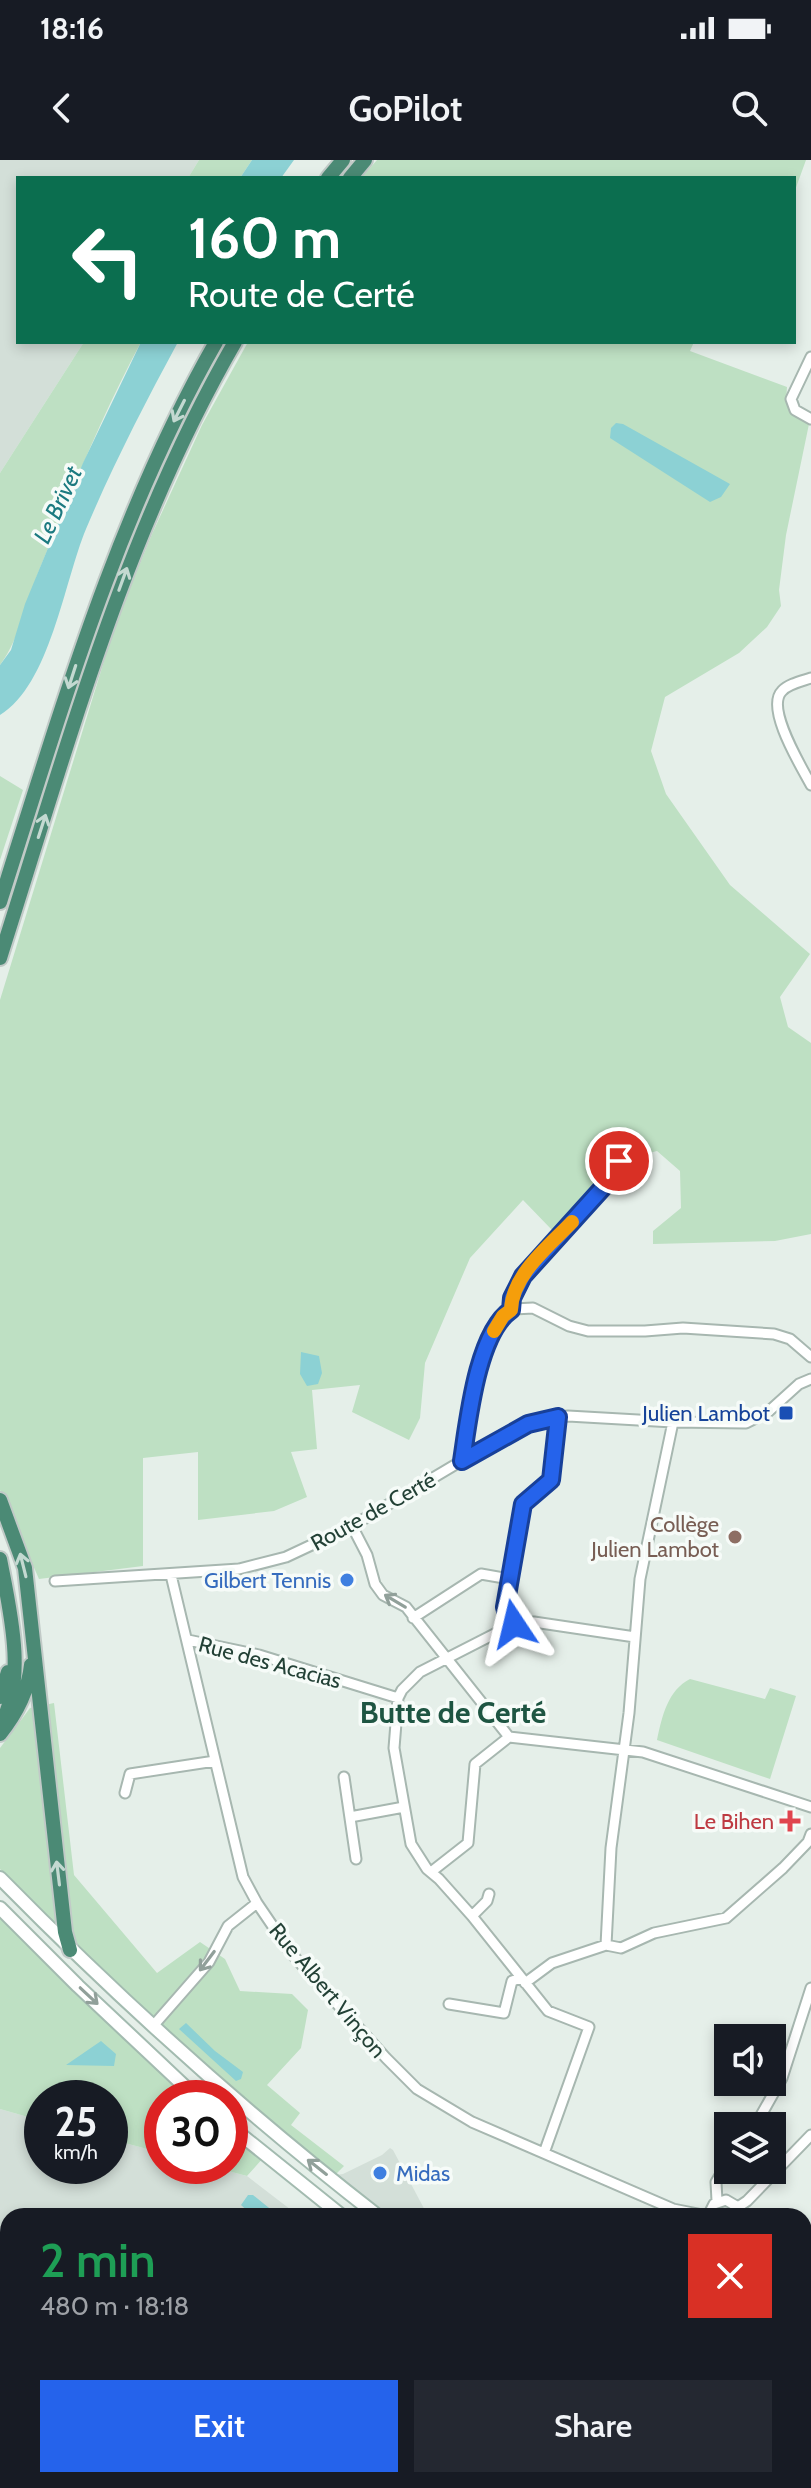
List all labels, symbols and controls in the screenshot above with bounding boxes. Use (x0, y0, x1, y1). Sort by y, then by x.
text: 18:16 (40, 10, 104, 47)
icon: back (40, 86, 84, 130)
text: GoPilot (349, 86, 462, 130)
icon: search (727, 86, 771, 130)
text: 160 m (188, 204, 341, 272)
icon: left (56, 208, 160, 312)
text: Route de Certé (188, 272, 415, 316)
one-way arrow (171, 398, 187, 422)
water label: Le Brivet (27, 461, 88, 548)
one-way arrow (117, 567, 131, 591)
one-way arrow (64, 664, 79, 690)
one-way arrow (35, 813, 50, 839)
pin (585, 1127, 653, 1195)
icon: arrive (597, 1139, 641, 1183)
place label: Julien Lambot (641, 1400, 771, 1427)
marker: Julien Lambot (777, 1404, 795, 1422)
street label: Route de Certé (306, 1466, 440, 1557)
place label: Collège Julien Lambot (590, 1511, 720, 1563)
marker: Collège Julien Lambot (726, 1528, 744, 1546)
one-way arrow (14, 1552, 29, 1578)
place label: Gilbert Tennis (204, 1567, 331, 1594)
marker: Gilbert Tennis (338, 1571, 356, 1589)
position arrow (472, 1582, 556, 1666)
one-way arrow (384, 1593, 407, 1609)
street label: Rue des Acacias (196, 1630, 344, 1694)
district label: Butte de Certé (360, 1694, 546, 1731)
place label: Le Bihen (694, 1808, 774, 1835)
marker: Le Bihen (781, 1812, 799, 1830)
one-way arrow (50, 1861, 65, 1886)
street label: Rue Albert Vinçon (263, 1917, 392, 2063)
one-way arrow (199, 1950, 216, 1972)
one-way arrow (78, 1987, 98, 2005)
map controls (714, 2024, 786, 2184)
button: sound (714, 2024, 786, 2096)
speed limit sign: 30 (144, 2080, 248, 2184)
text: 25 (55, 2097, 97, 2146)
button: layers (714, 2112, 786, 2184)
text: km/h (54, 2140, 98, 2164)
one-way arrow (307, 2159, 328, 2176)
place label: Midas (396, 2160, 450, 2187)
marker: Midas (371, 2164, 389, 2182)
text: 2 min (40, 2231, 156, 2289)
button: close (688, 2234, 772, 2318)
text: 480 m · 18:18 (40, 2290, 189, 2322)
button: Exit (40, 2380, 398, 2472)
button: Share (414, 2380, 772, 2472)

